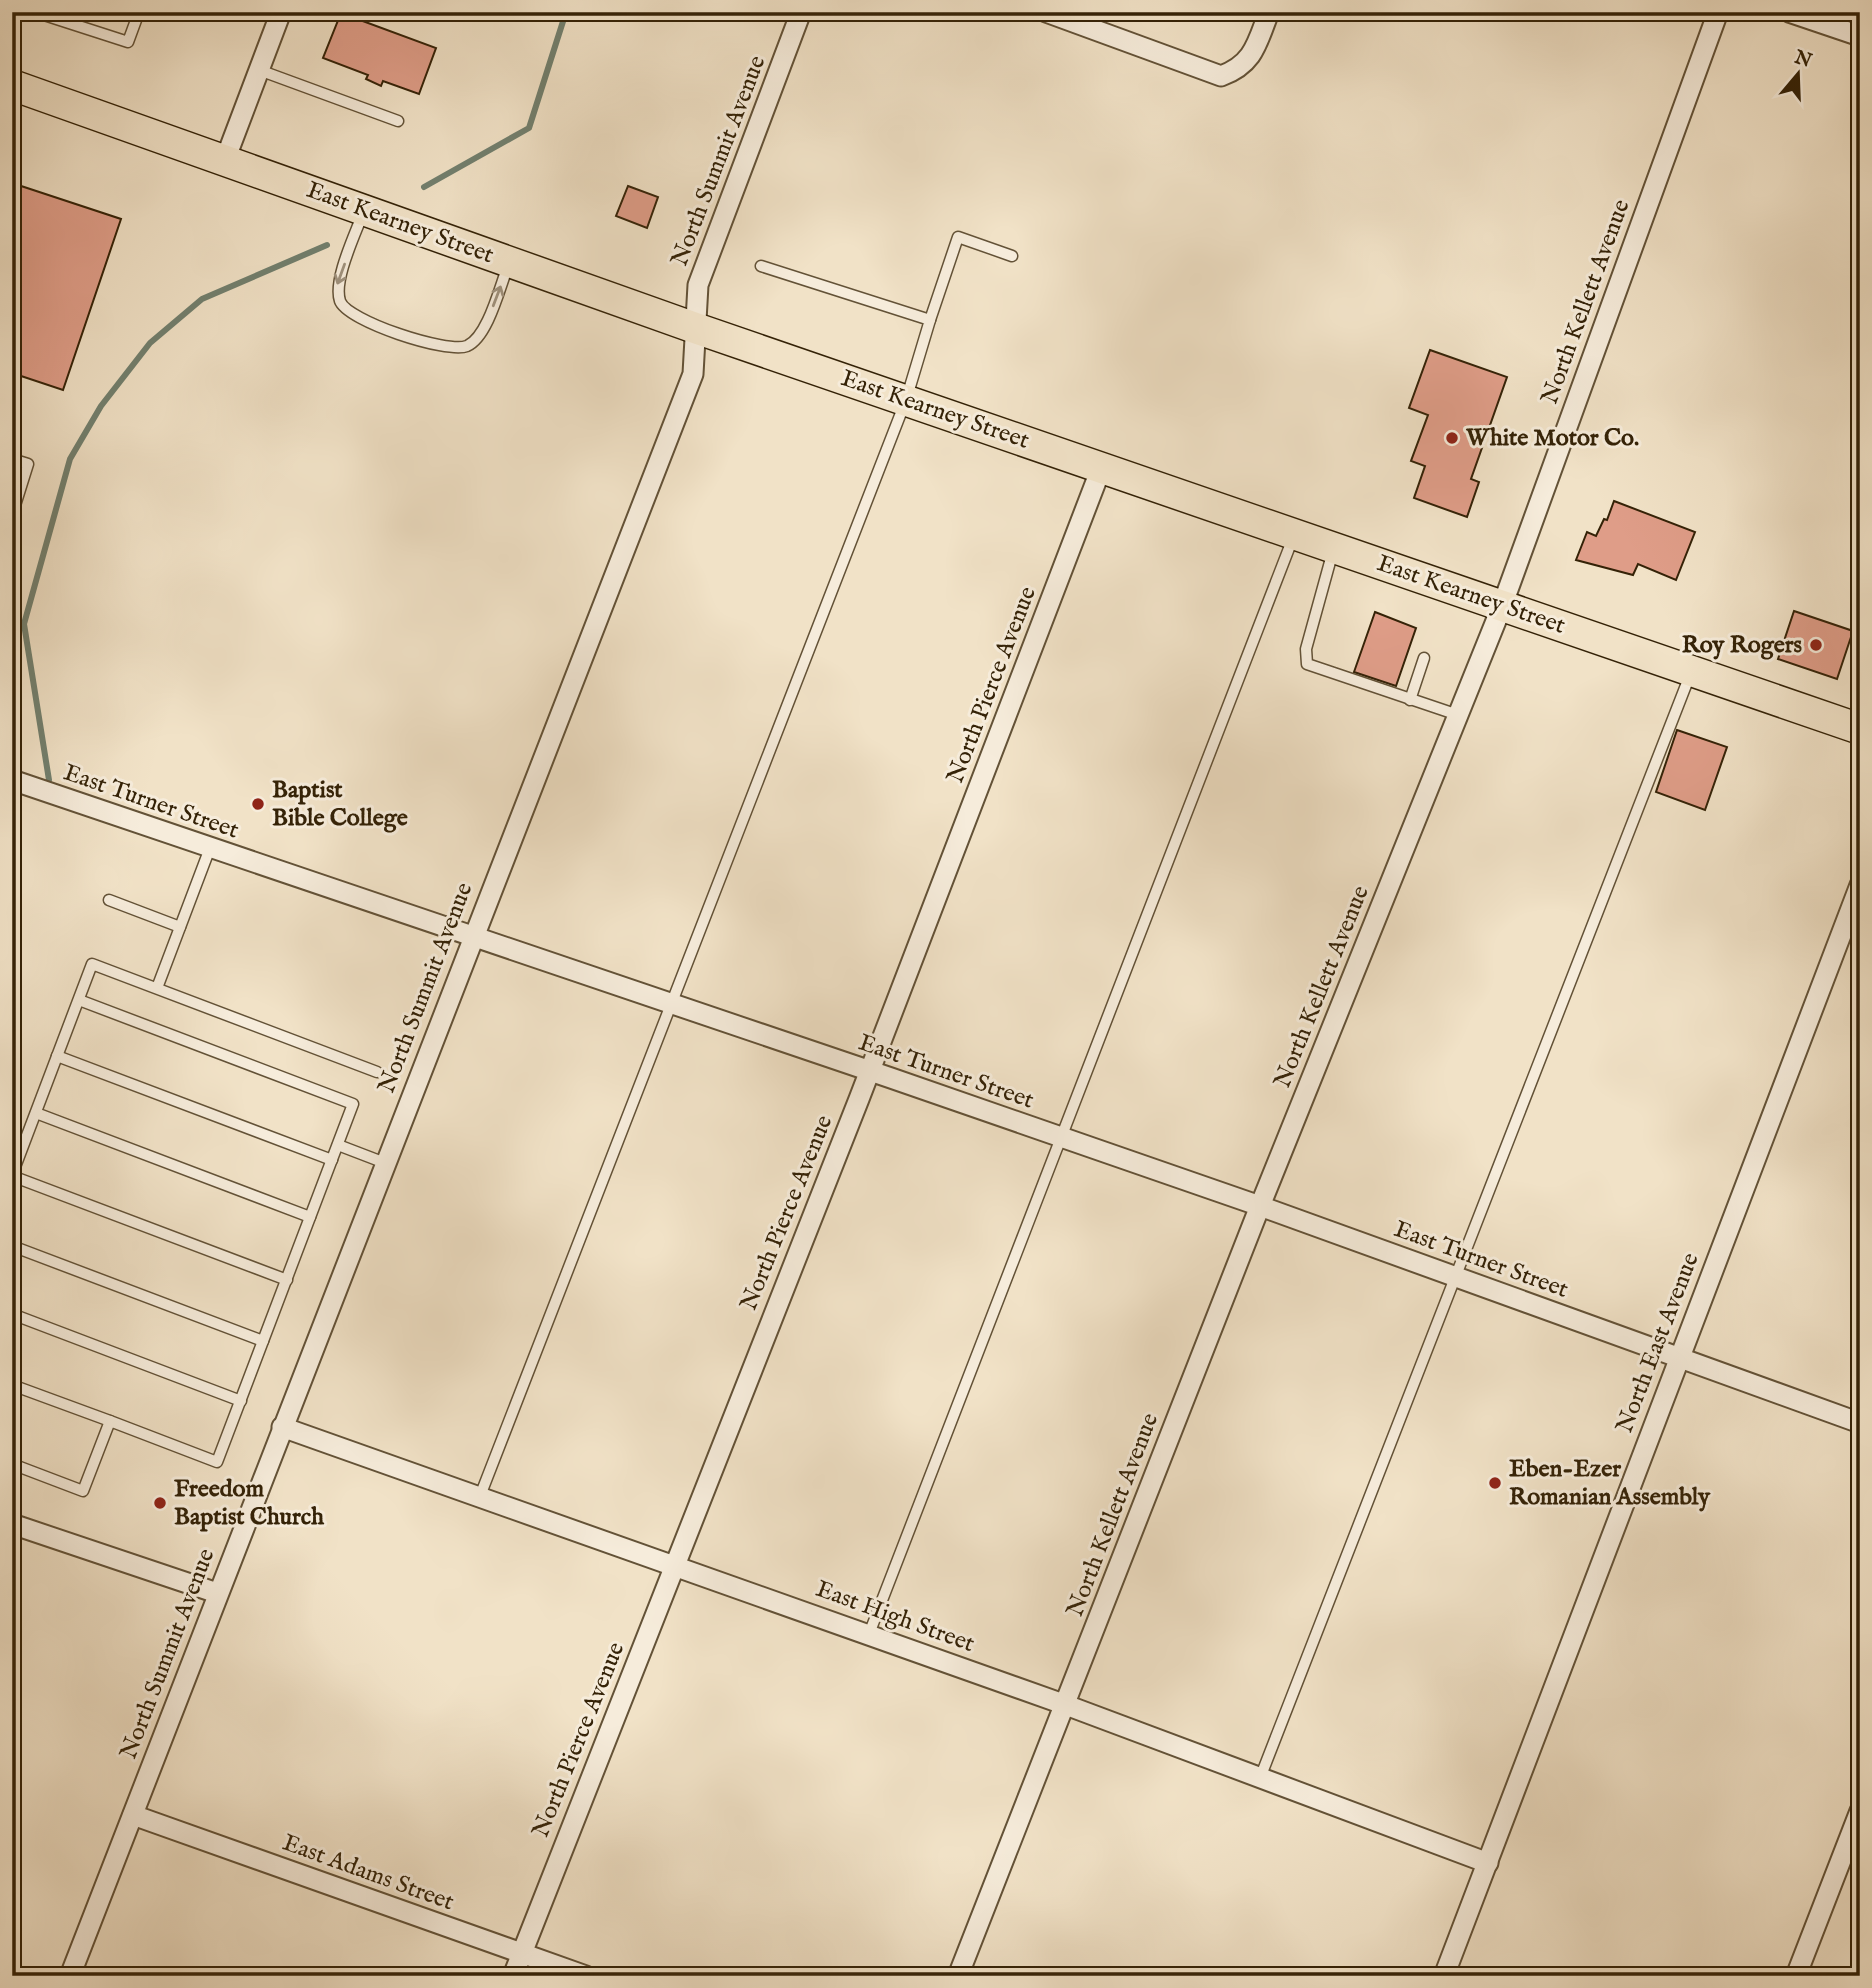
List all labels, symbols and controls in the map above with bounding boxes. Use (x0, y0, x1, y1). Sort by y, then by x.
north arrow (1764, 38, 1834, 108)
text: N (1790, 45, 1815, 74)
street label: North Summit Avenue (665, 51, 773, 271)
street label: East Kearney Street (302, 175, 498, 271)
street label: North Kellett Avenue (1535, 195, 1637, 409)
one-way arrow (334, 262, 347, 284)
one-way arrow (491, 286, 504, 308)
street label: East Kearney Street (837, 363, 1033, 457)
place label: White Motor Co. (1465, 423, 1639, 454)
marker: White Motor Co. (1444, 430, 1460, 446)
street label: East Kearney Street (1373, 548, 1569, 642)
street label: North Pierce Avenue (940, 582, 1044, 788)
place label: Roy Rogers (1682, 630, 1803, 661)
marker: Roy Rogers (1808, 637, 1824, 653)
street label: East Turner Street (59, 758, 243, 846)
place label: Baptist Bible College (272, 775, 408, 834)
marker: Baptist Bible College (250, 796, 266, 812)
street label: North Summit Avenue (372, 878, 480, 1098)
street label: North Kellett Avenue (1267, 881, 1377, 1093)
street label: East Turner Street (854, 1028, 1038, 1116)
street label: North Pierce Avenue (734, 1111, 840, 1315)
street label: East Turner Street (1390, 1214, 1572, 1306)
street label: North East Avenue (1609, 1249, 1707, 1437)
street label: North Kellett Avenue (1060, 1409, 1166, 1621)
place label: Eben-Ezer Romanian Assembly (1509, 1454, 1711, 1513)
place label: Freedom Baptist Church (174, 1474, 324, 1533)
marker: Eben-Ezer Romanian Assembly (1487, 1475, 1503, 1491)
marker: Freedom Baptist Church (152, 1495, 168, 1511)
street label: North Summit Avenue (114, 1544, 222, 1764)
street label: East High Street (811, 1574, 979, 1660)
street label: North Pierce Avenue (526, 1638, 632, 1842)
street label: East Adams Street (278, 1828, 458, 1918)

